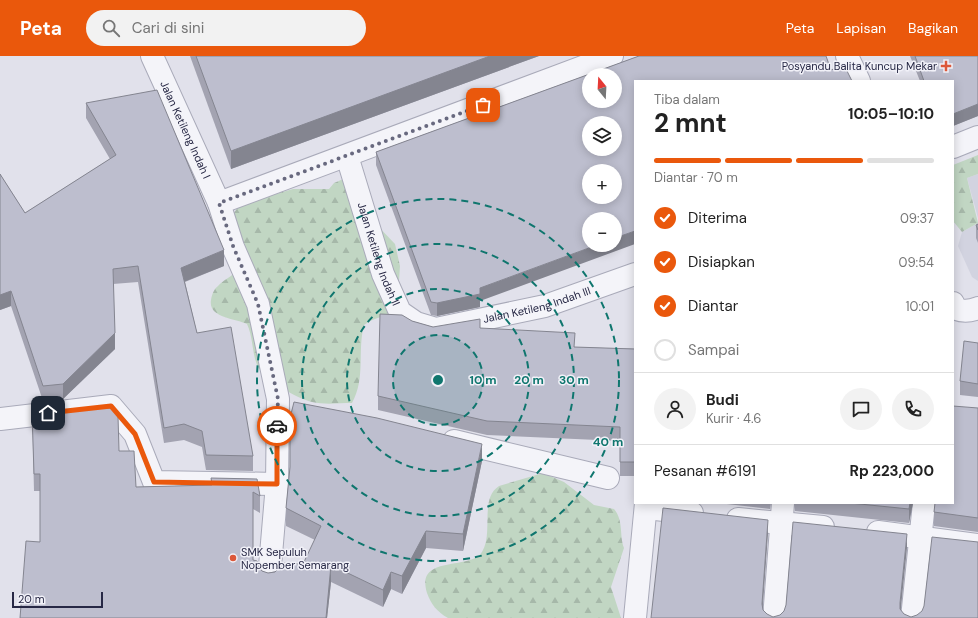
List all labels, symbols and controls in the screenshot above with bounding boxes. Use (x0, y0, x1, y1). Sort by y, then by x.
search box (86, 10, 366, 46)
text: Peta (20, 16, 62, 41)
icon: search (100, 17, 122, 39)
text: Cari di sini (132, 18, 204, 38)
text: Peta (786, 19, 814, 37)
text: Lapisan (836, 19, 886, 37)
text: Bagikan (908, 19, 958, 37)
place label: Posyandu Balita Kuncup Mekar (782, 59, 937, 73)
marker: Posyandu Balita Kuncup Mekar (940, 60, 952, 72)
north arrow (582, 68, 622, 108)
map controls (582, 68, 622, 252)
street label: Jalan Ketileng Indah I (157, 79, 214, 181)
pin (466, 88, 500, 122)
text: Tiba dalam (654, 91, 720, 108)
icon: bag (472, 94, 494, 116)
text: 10:05–10:10 (848, 104, 934, 124)
text: 2 mnt (654, 106, 727, 140)
button: layers (582, 116, 622, 156)
button: + (582, 164, 622, 204)
text: Diantar · 70 m (654, 169, 738, 186)
street label: Jalan Ketileng Indah II (355, 201, 403, 308)
icon: check (654, 207, 676, 229)
text: Diterima (688, 208, 747, 228)
text: 09:37 (900, 210, 934, 227)
button: − (582, 212, 622, 252)
icon: check (654, 251, 676, 273)
text: Disiapkan (688, 252, 755, 272)
text: 09:54 (898, 254, 934, 271)
street label: Jalan Ketileng Indah III (482, 283, 592, 326)
icon: check (654, 295, 676, 317)
text: Diantar (688, 296, 738, 316)
text: 10:01 (905, 298, 934, 315)
text: Sampai (688, 340, 739, 360)
text: 10 m (470, 372, 496, 388)
text: 20 m (514, 372, 544, 388)
text: 30 m (559, 372, 589, 388)
centre of rings (431, 373, 445, 387)
button: person (654, 388, 696, 430)
button: chat (840, 388, 882, 430)
button: phone (892, 388, 934, 430)
text: Budi (706, 390, 739, 410)
pin (31, 396, 65, 430)
icon: home (37, 402, 59, 424)
courier (257, 406, 297, 446)
text: Kurir · 4.6 (706, 410, 761, 427)
icon: car (266, 415, 288, 437)
text: 40 m (593, 434, 623, 450)
text: Pesanan #6191 (654, 461, 756, 481)
text: Rp 223,000 (849, 461, 934, 481)
place label: SMK Sepuluh Nopember Semarang (241, 545, 349, 572)
marker: SMK Sepuluh Nopember Semarang (228, 553, 238, 563)
scale bar (12, 590, 103, 609)
text: 20 m (18, 592, 44, 606)

